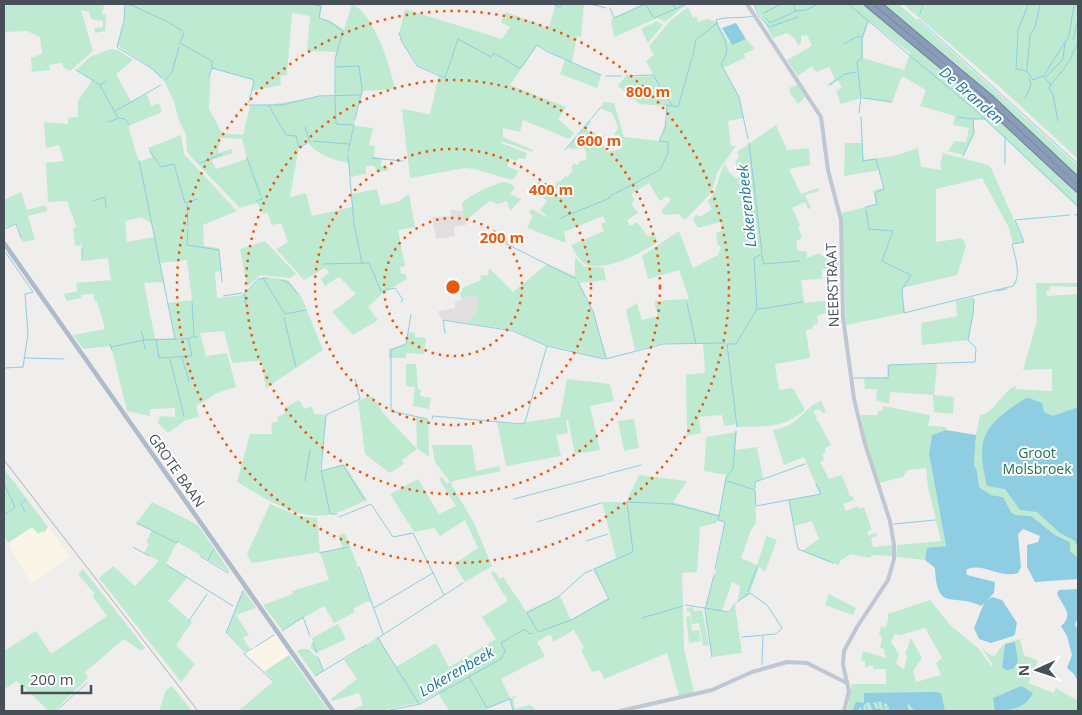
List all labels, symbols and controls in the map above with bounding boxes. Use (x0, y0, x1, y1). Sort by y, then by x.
water label: De Branden (936, 62, 1008, 128)
text: 800 m (626, 81, 670, 101)
text: 600 m (577, 130, 621, 150)
water label: Lokerenbeek (732, 163, 760, 249)
text: 400 m (529, 179, 573, 199)
text: 200 m (480, 227, 524, 247)
street label: NEERSTRAAT (821, 242, 843, 327)
centre of rings (444, 278, 462, 296)
street label: GROTE BAAN (145, 429, 209, 511)
park label: Groot Molsbroek (1002, 443, 1072, 478)
water label: Lokerenbeek (415, 641, 498, 701)
north arrow (1012, 645, 1062, 695)
scale bar (22, 662, 91, 694)
text: N (1014, 665, 1033, 677)
text: 200 m (30, 669, 74, 689)

